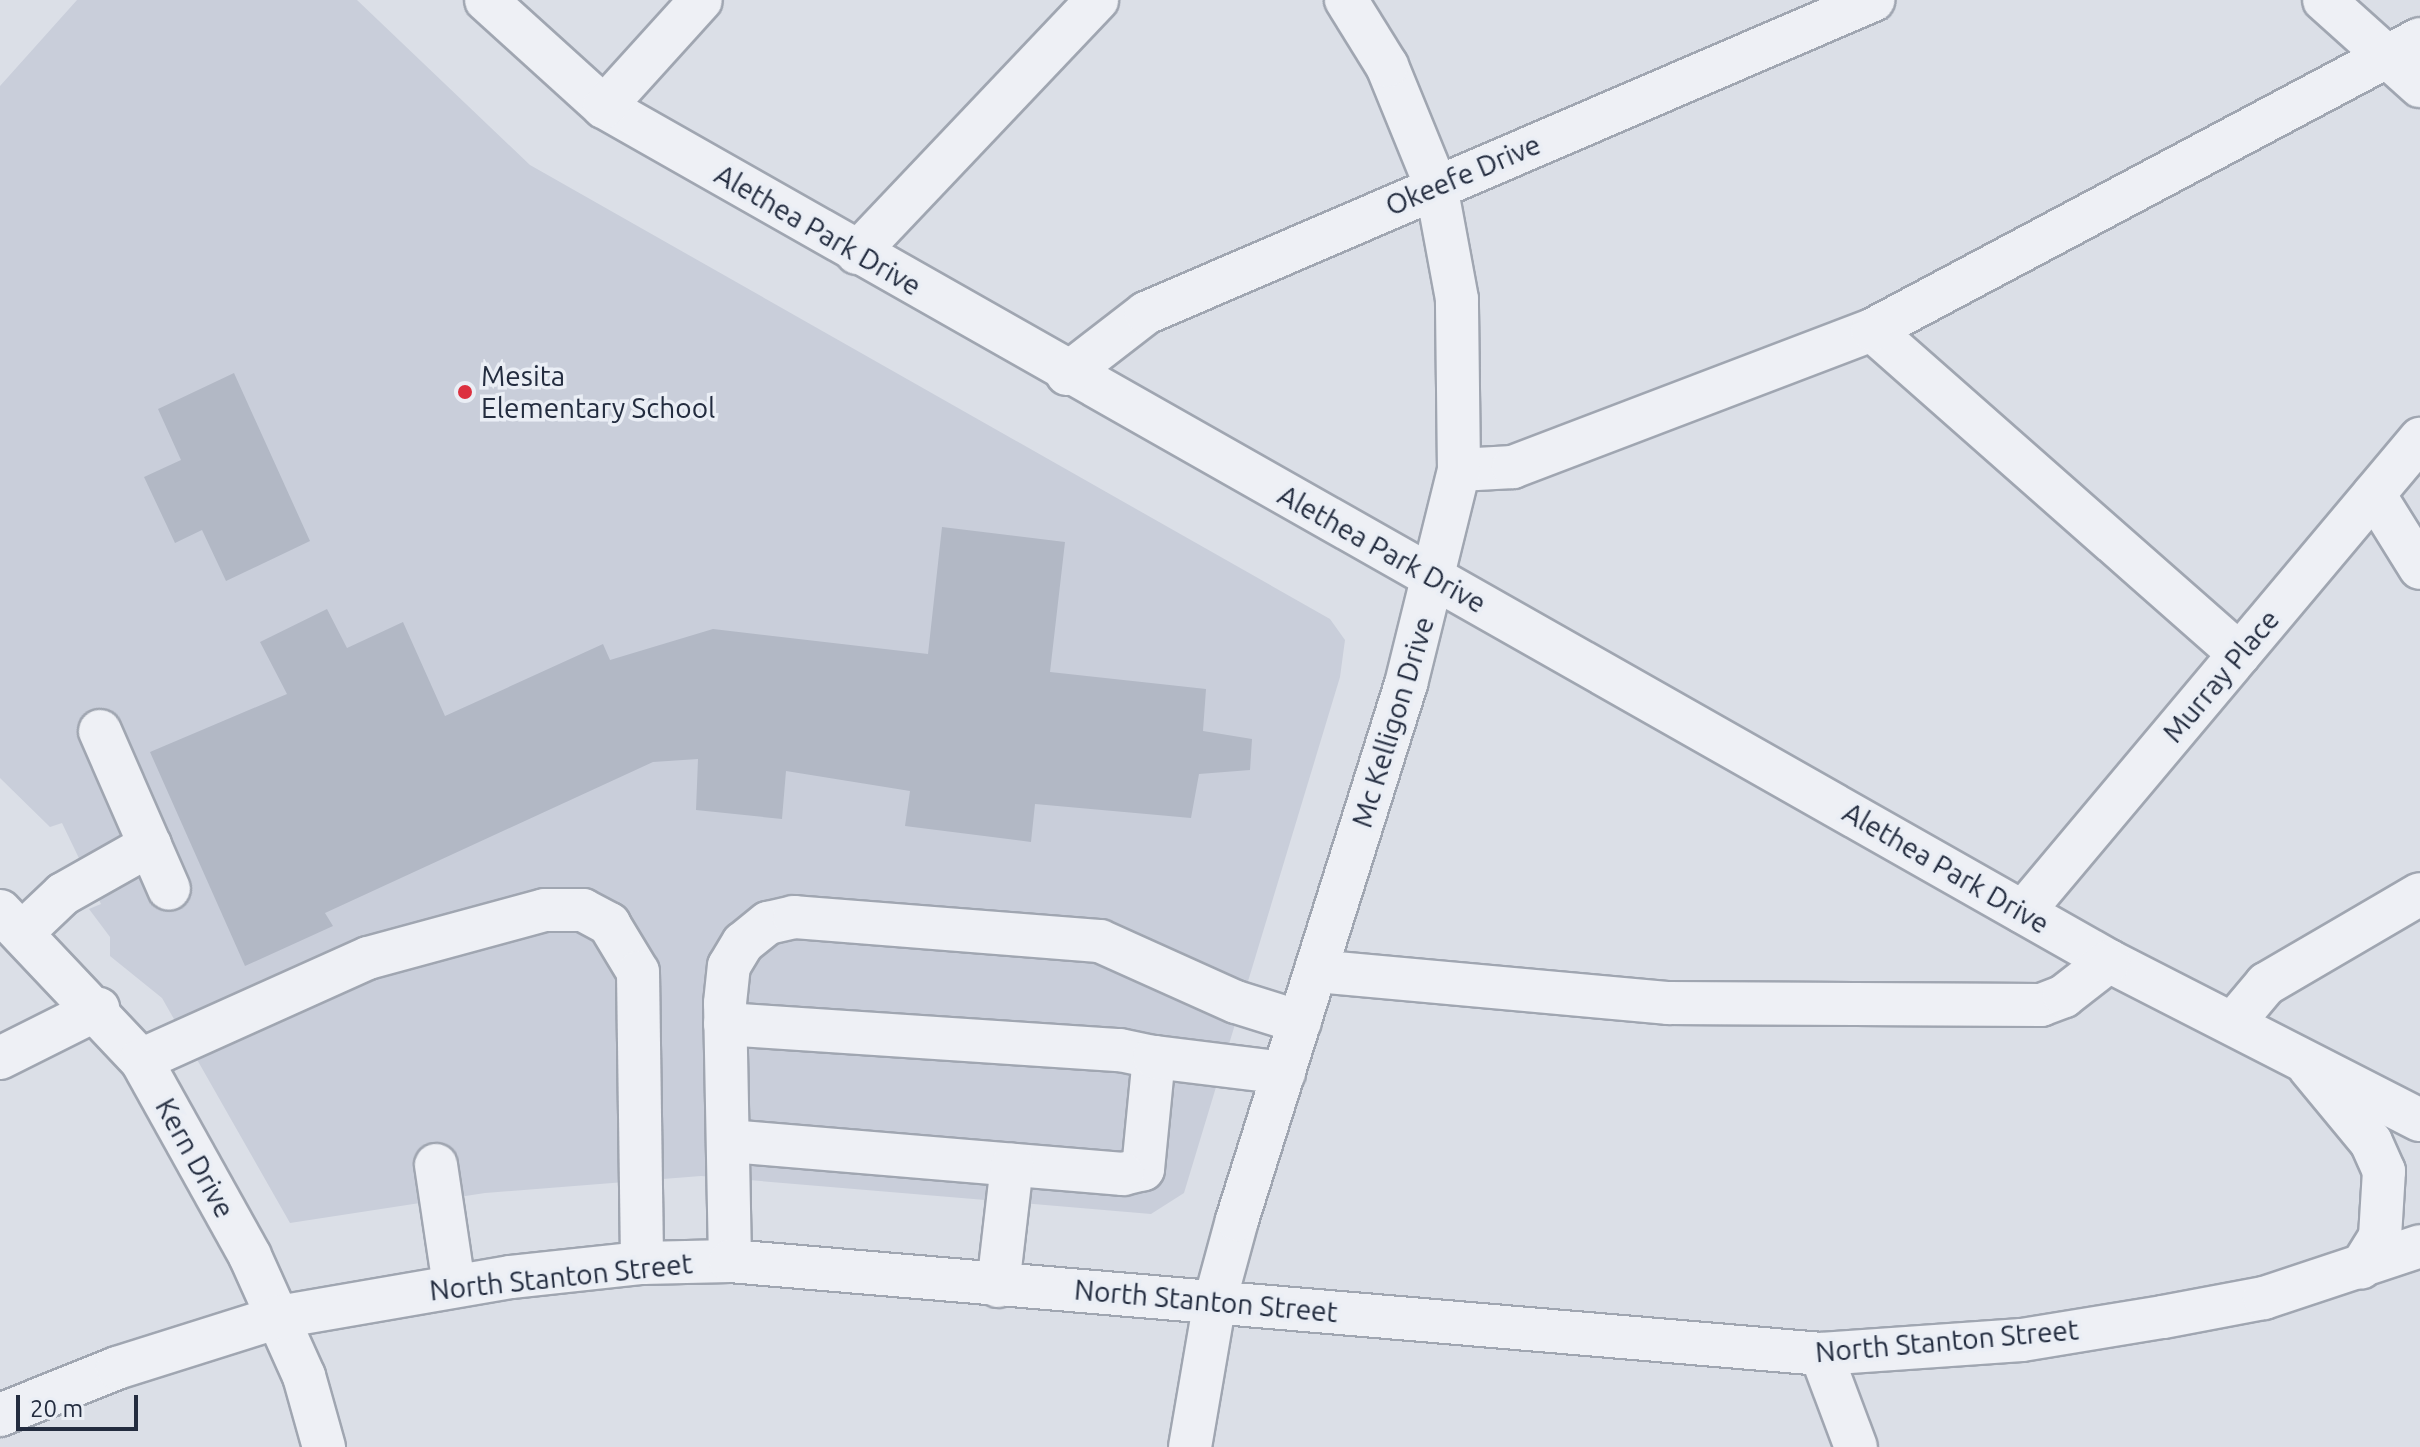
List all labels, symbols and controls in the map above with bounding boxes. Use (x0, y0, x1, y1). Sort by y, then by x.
street label: Okeefe Drive (1380, 127, 1546, 223)
street label: Alethea Park Drive (709, 157, 927, 303)
place label: Mesita Elementary School (481, 359, 715, 425)
marker: Mesita Elementary School (456, 383, 474, 401)
street label: Alethea Park Drive (1272, 478, 1492, 620)
street label: Murray Place (2156, 603, 2286, 749)
street label: Mc Kelligon Drive (1345, 613, 1441, 831)
street label: Alethea Park Drive (1837, 795, 2055, 941)
street label: Kern Drive (148, 1092, 242, 1224)
street label: North Stanton Street (428, 1246, 694, 1308)
street label: North Stanton Street (1073, 1273, 1339, 1329)
street label: North Stanton Street (1814, 1313, 2080, 1369)
scale bar (20, 1379, 142, 1429)
text: 20 m (30, 1395, 83, 1422)

